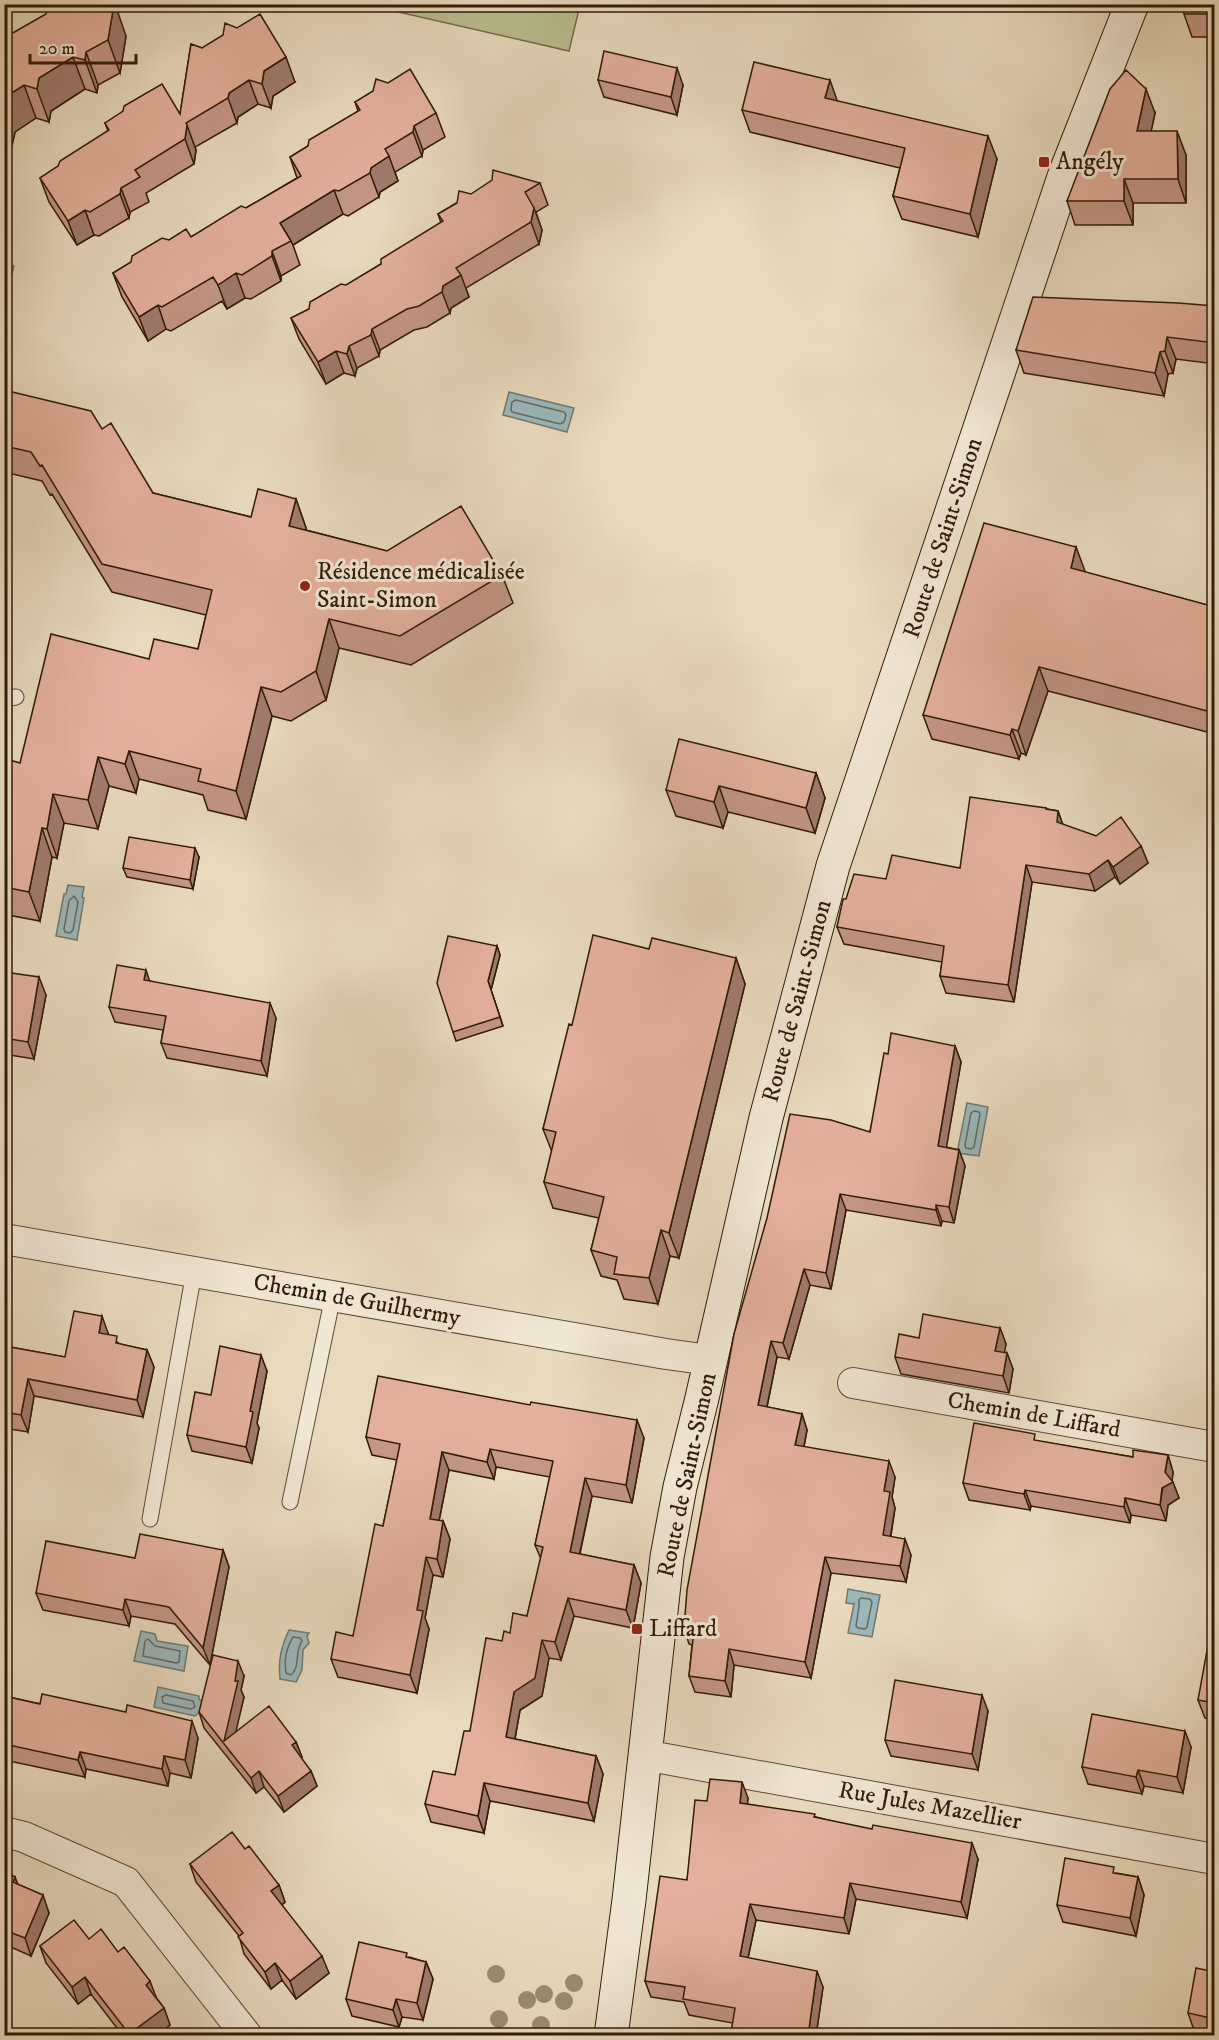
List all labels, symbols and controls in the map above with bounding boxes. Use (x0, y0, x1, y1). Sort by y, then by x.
scale bar (30, 27, 136, 65)
text: 20 m (39, 38, 75, 60)
place label: Angély (1056, 147, 1124, 177)
marker: Angély (1037, 155, 1051, 169)
street label: Route de Saint-Simon (896, 434, 990, 642)
place label: Résidence médicalisée Saint-Simon (317, 557, 525, 615)
marker: Résidence médicalisée Saint-Simon (298, 579, 312, 593)
street label: Route de Saint-Simon (756, 896, 839, 1106)
street label: Chemin de Guilhermy (251, 1267, 463, 1333)
street label: Route de Saint-Simon (651, 1369, 723, 1580)
street label: Chemin de Liffard (945, 1385, 1123, 1445)
place label: Liffard (649, 1614, 717, 1644)
marker: Liffard (630, 1622, 644, 1636)
street label: Rue Jules Mazellier (836, 1775, 1024, 1837)

